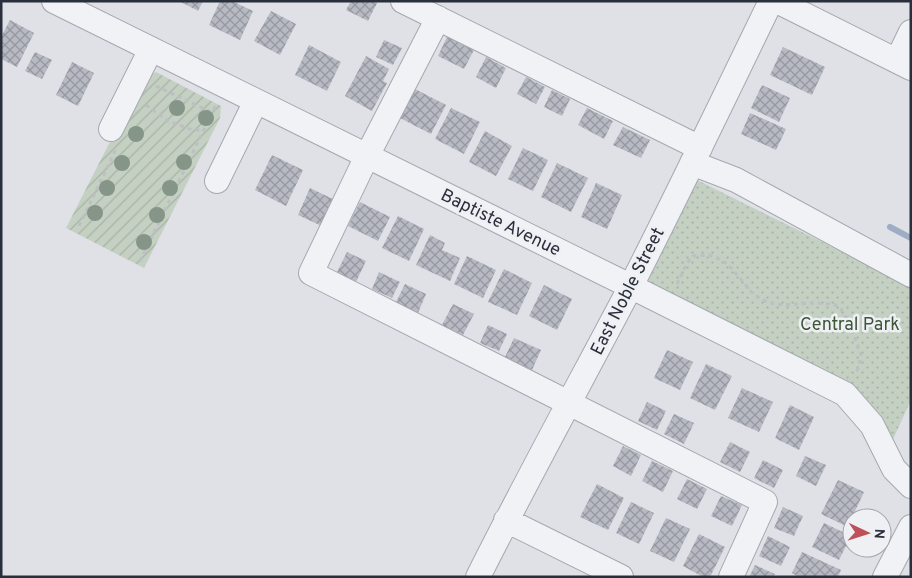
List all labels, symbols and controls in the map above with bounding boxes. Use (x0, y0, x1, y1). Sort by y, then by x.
street label: Baptiste Avenue (436, 184, 564, 262)
street label: East Noble Street (586, 224, 670, 360)
park label: Central Park (800, 314, 900, 337)
north arrow (842, 508, 892, 558)
text: N (870, 528, 887, 539)

